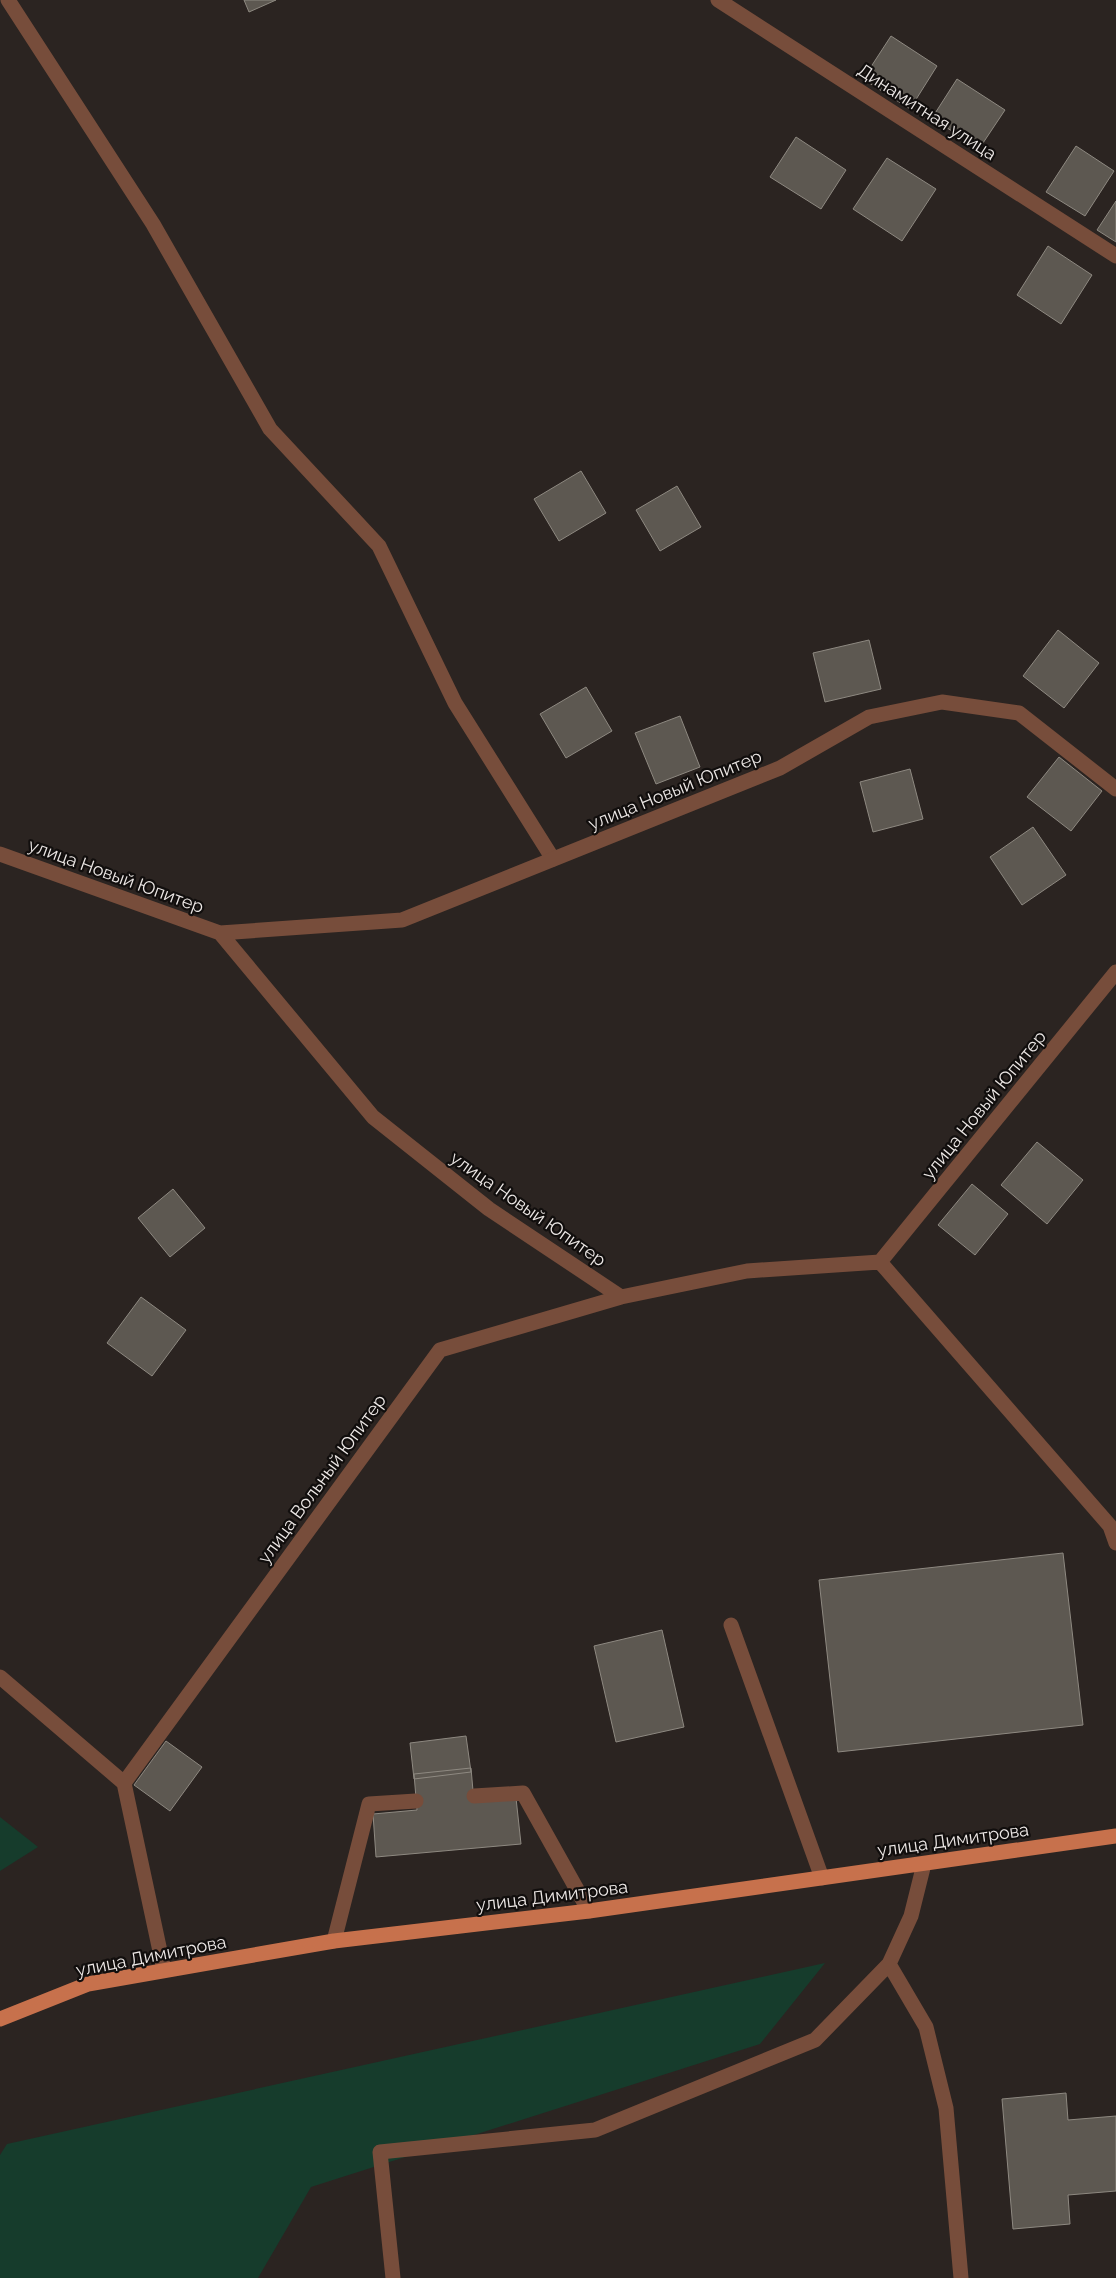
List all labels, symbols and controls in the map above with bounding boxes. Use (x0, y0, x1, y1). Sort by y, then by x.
street label: Динамитная улица (854, 59, 1001, 164)
street label: улица Новый Юпитер (585, 745, 765, 834)
street label: улица Новый Юпитер (26, 834, 207, 917)
street label: улица Новый Юпитер (917, 1026, 1050, 1183)
street label: улица Новый Юпитер (446, 1147, 610, 1270)
street label: улица Вольный Юпитер (253, 1390, 390, 1567)
street label: улица Димитрова (876, 1818, 1030, 1861)
street label: улица Димитрова (475, 1876, 629, 1915)
street label: улица Димитрова (74, 1931, 228, 1980)

